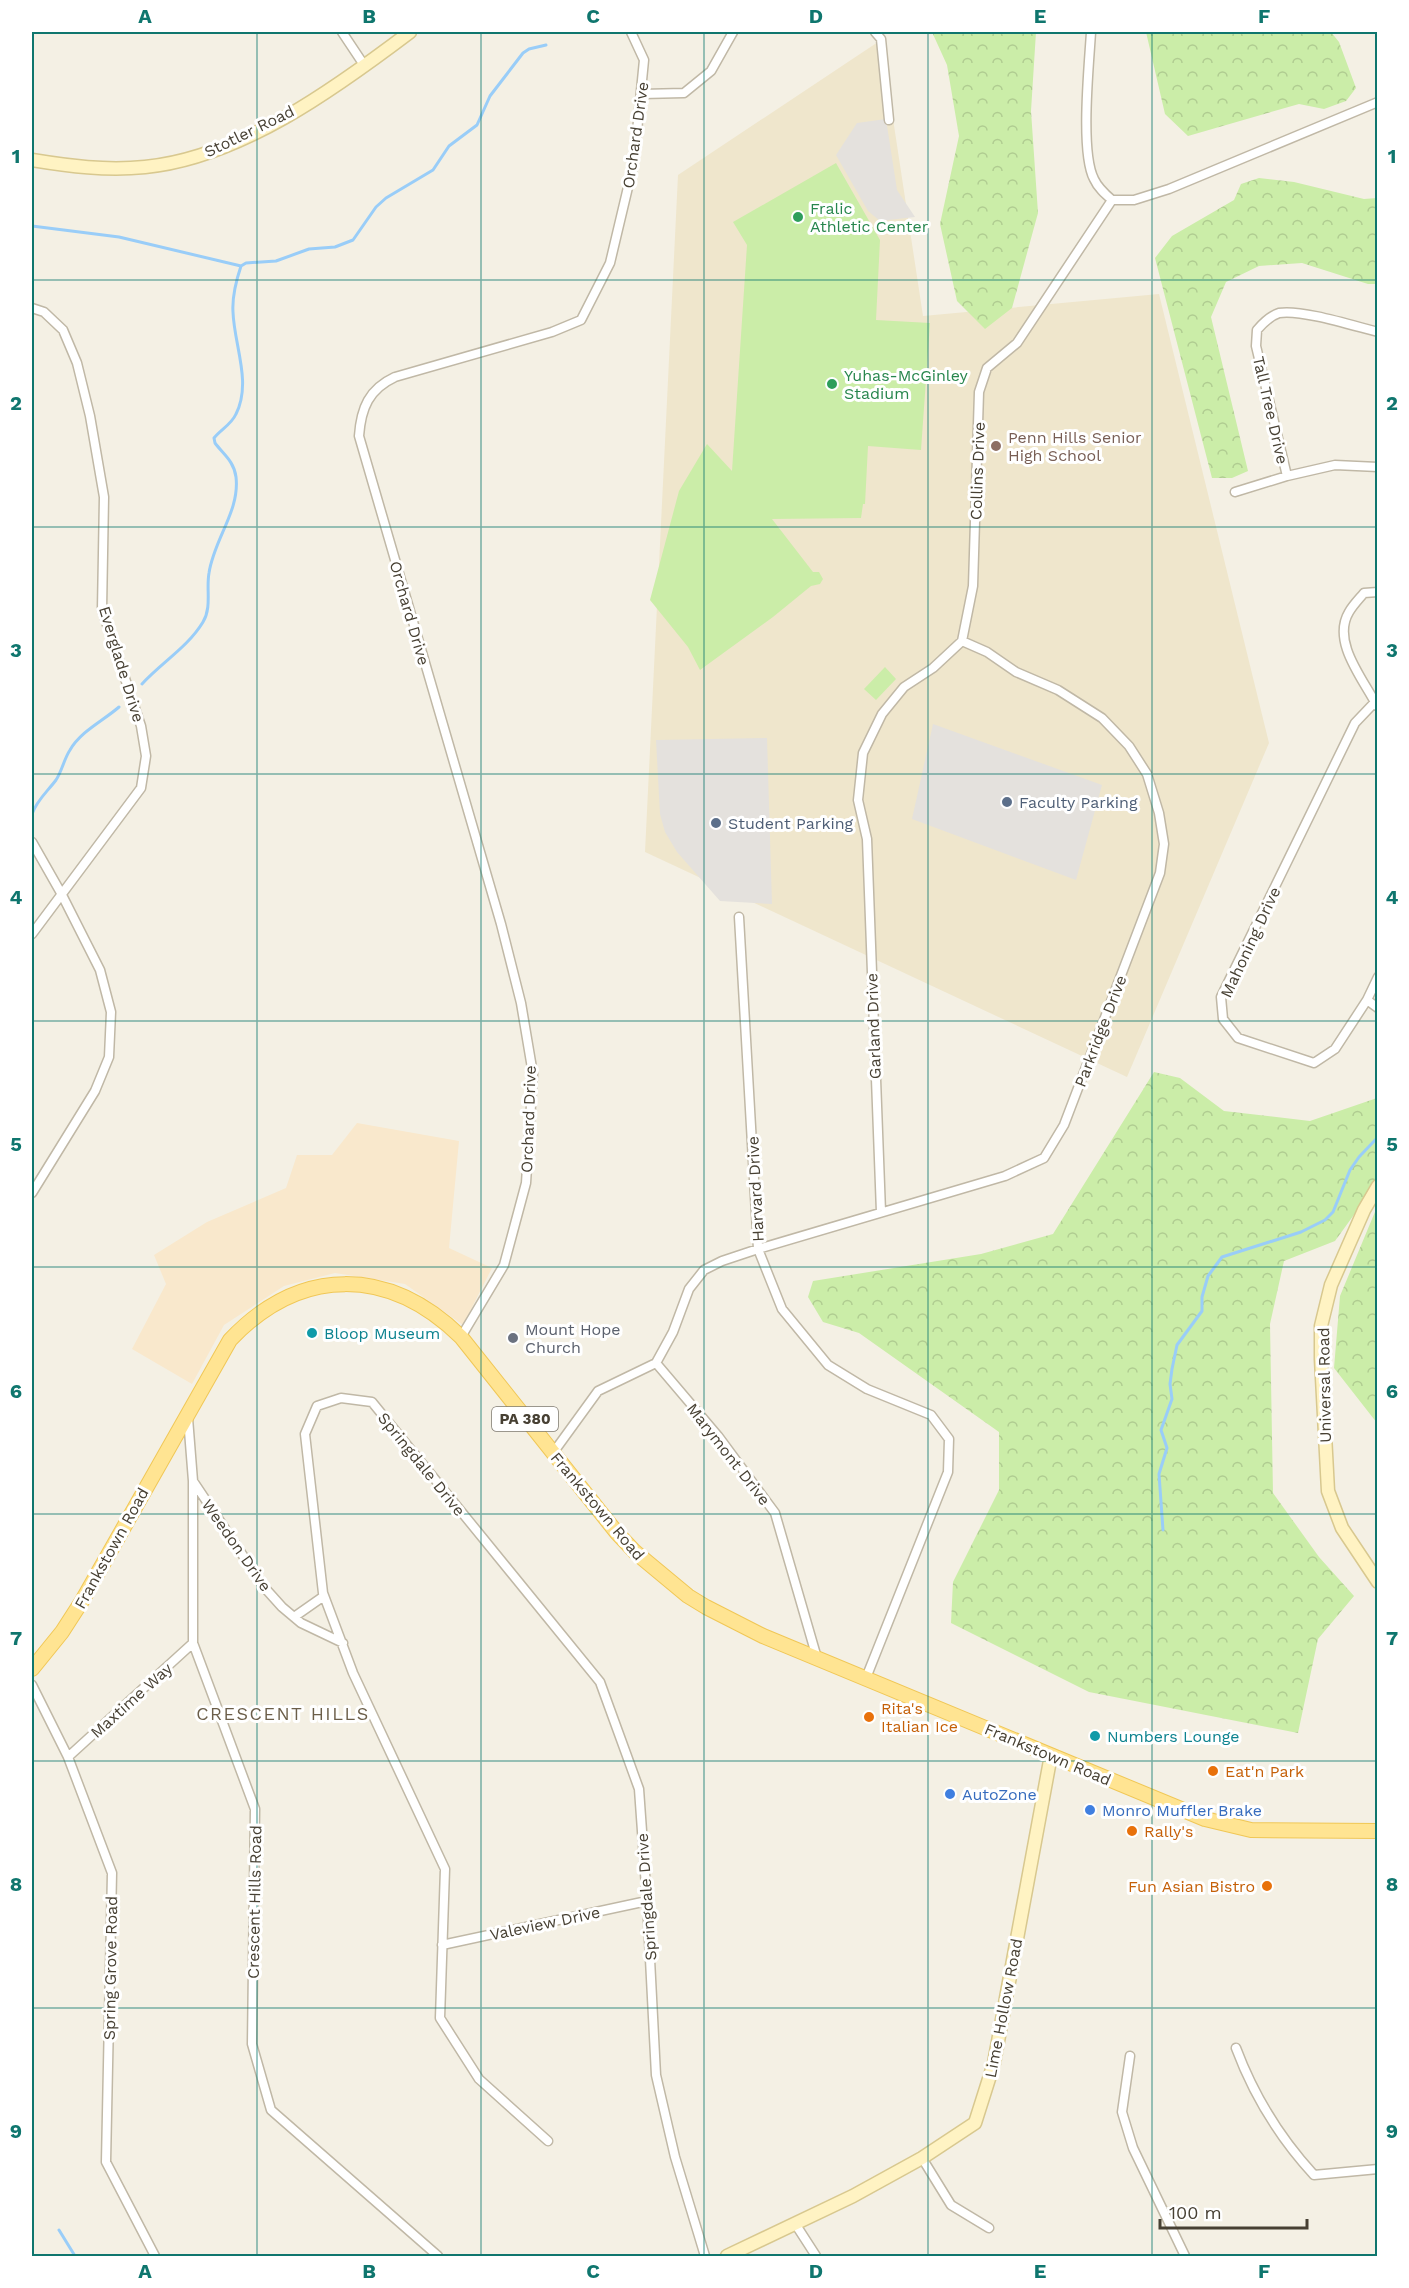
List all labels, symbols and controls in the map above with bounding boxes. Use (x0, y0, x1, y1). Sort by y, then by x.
text: A (138, 4, 152, 28)
text: B (362, 4, 376, 28)
text: C (586, 4, 600, 28)
text: D (809, 4, 823, 28)
text: E (1034, 4, 1046, 28)
text: F (1258, 4, 1270, 28)
street label: Orchard Drive (619, 80, 652, 190)
street label: Stotler Road (201, 101, 297, 161)
text: 1 (12, 144, 20, 168)
text: 1 (1388, 144, 1396, 168)
place label: Fralic Athletic Center (810, 199, 929, 236)
marker: Fralic Athletic Center (791, 210, 805, 224)
street label: Tall Tree Drive (1249, 354, 1292, 466)
place label: Yuhas-McGinley Stadium (844, 366, 969, 403)
marker: Yuhas-McGinley Stadium (825, 377, 839, 391)
text: 2 (10, 391, 22, 415)
text: 2 (1386, 391, 1398, 415)
street label: Collins Drive (966, 422, 989, 520)
place label: Penn Hills Senior High School (1008, 428, 1142, 465)
marker: Penn Hills Senior High School (989, 439, 1003, 453)
street label: Orchard Drive (386, 559, 433, 667)
street label: Everglade Drive (95, 604, 148, 724)
text: 3 (10, 638, 22, 662)
text: 3 (1386, 638, 1398, 662)
place label: Faculty Parking (1019, 793, 1138, 812)
marker: Faculty Parking (1000, 795, 1014, 809)
place label: Student Parking (728, 814, 854, 833)
marker: Student Parking (709, 816, 723, 830)
street label: Mahoning Drive (1216, 884, 1284, 1001)
text: 4 (10, 885, 23, 909)
text: 4 (1386, 885, 1399, 909)
street label: Garland Drive (862, 973, 885, 1079)
street label: Parkridge Drive (1070, 973, 1131, 1090)
street label: Orchard Drive (517, 1065, 540, 1173)
text: 5 (10, 1132, 22, 1156)
text: 5 (1386, 1132, 1398, 1156)
street label: Harvard Drive (743, 1136, 768, 1242)
place label: Mount Hope Church (525, 1320, 620, 1357)
place label: Bloop Museum (324, 1324, 440, 1343)
marker: Bloop Museum (305, 1326, 319, 1340)
street label: Universal Road (1314, 1327, 1335, 1443)
marker: Mount Hope Church (506, 1331, 520, 1345)
text: 6 (10, 1379, 22, 1403)
text: 6 (1386, 1379, 1398, 1403)
street label: Marymont Drive (683, 1400, 774, 1509)
road number: PA 380 (492, 1407, 558, 1431)
street label: Springdale Drive (374, 1409, 469, 1520)
street label: Frankstown Road (547, 1448, 648, 1564)
street label: Frankstown Road (70, 1484, 153, 1612)
street label: Weedon Drive (198, 1496, 275, 1595)
text: 7 (10, 1626, 22, 1650)
text: 7 (1386, 1626, 1398, 1650)
street label: Maxtime Way (87, 1658, 177, 1742)
place label: Rita's Italian Ice (881, 1699, 958, 1736)
district label: CRESCENT HILLS (196, 1703, 370, 1724)
marker: Rita's Italian Ice (862, 1710, 876, 1724)
street label: Frankstown Road (982, 1719, 1114, 1790)
place label: Numbers Lounge (1107, 1727, 1240, 1746)
marker: Numbers Lounge (1088, 1729, 1102, 1743)
place label: Eat'n Park (1225, 1762, 1304, 1781)
marker: Eat'n Park (1206, 1764, 1220, 1778)
place label: AutoZone (962, 1785, 1037, 1804)
marker: AutoZone (943, 1787, 957, 1801)
place label: Monro Muffler Brake (1102, 1801, 1262, 1820)
marker: Monro Muffler Brake (1083, 1803, 1097, 1817)
place label: Rally's (1144, 1822, 1193, 1841)
marker: Rally's (1125, 1824, 1139, 1838)
street label: Crescent Hills Road (244, 1825, 265, 1979)
street label: Springdale Drive (633, 1833, 660, 1961)
text: 8 (10, 1872, 22, 1896)
text: 8 (1386, 1872, 1398, 1896)
place label: Fun Asian Bistro (1128, 1877, 1255, 1896)
marker: Fun Asian Bistro (1260, 1879, 1274, 1893)
street label: Spring Grove Road (100, 1896, 121, 2040)
street label: Valeview Drive (488, 1903, 602, 1944)
street label: Lime Hollow Road (981, 1937, 1026, 2079)
text: 9 (10, 2119, 22, 2143)
text: 9 (1386, 2119, 1398, 2143)
scale bar (1160, 2192, 1307, 2230)
text: 100 m (1169, 2202, 1222, 2223)
text: A (138, 2259, 152, 2283)
text: B (362, 2259, 376, 2283)
text: C (586, 2259, 600, 2283)
text: D (809, 2259, 823, 2283)
text: E (1034, 2259, 1046, 2283)
text: F (1258, 2259, 1270, 2283)

